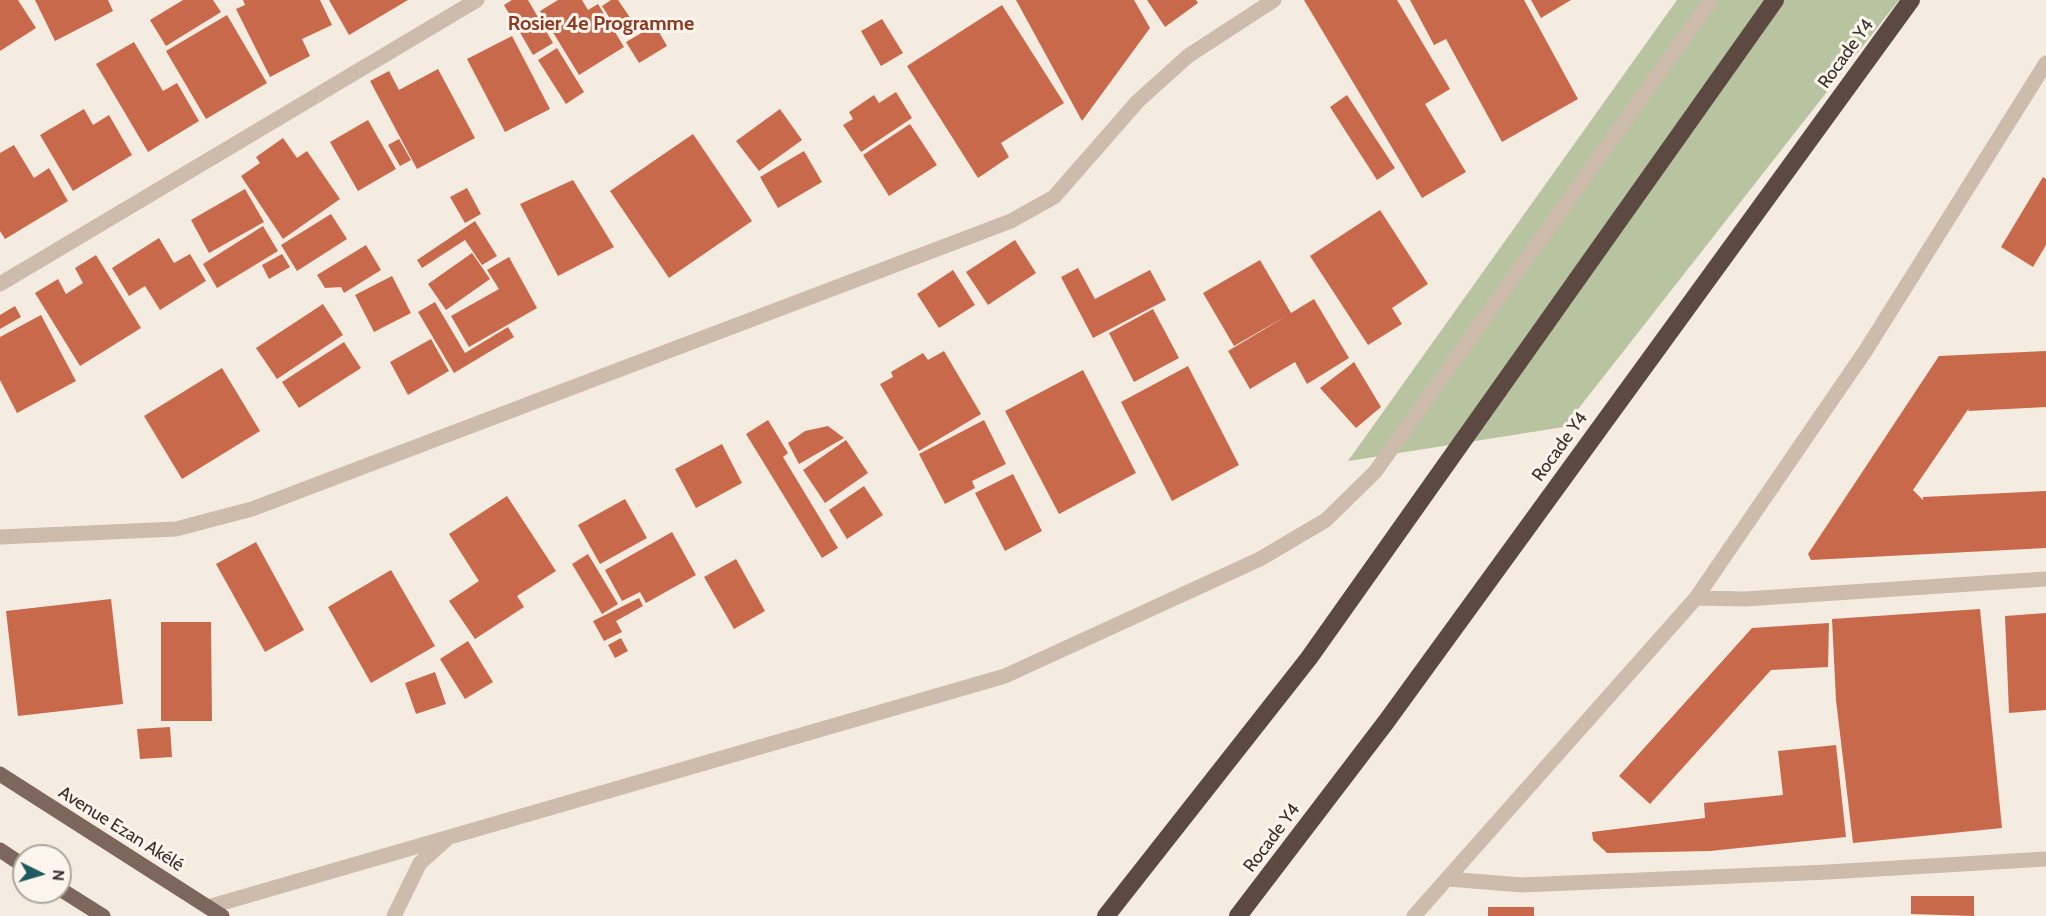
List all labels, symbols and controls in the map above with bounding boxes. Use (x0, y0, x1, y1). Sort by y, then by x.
district label: Rosier 4e Programme (508, 12, 694, 36)
street label: Rocade Y4 (1814, 15, 1878, 93)
street label: Rocade Y4 (1528, 408, 1592, 486)
street label: Avenue Ezan Akélé (54, 782, 188, 876)
street label: Rocade Y4 (1239, 799, 1305, 877)
north arrow (12, 844, 72, 904)
text: N (48, 869, 68, 882)

